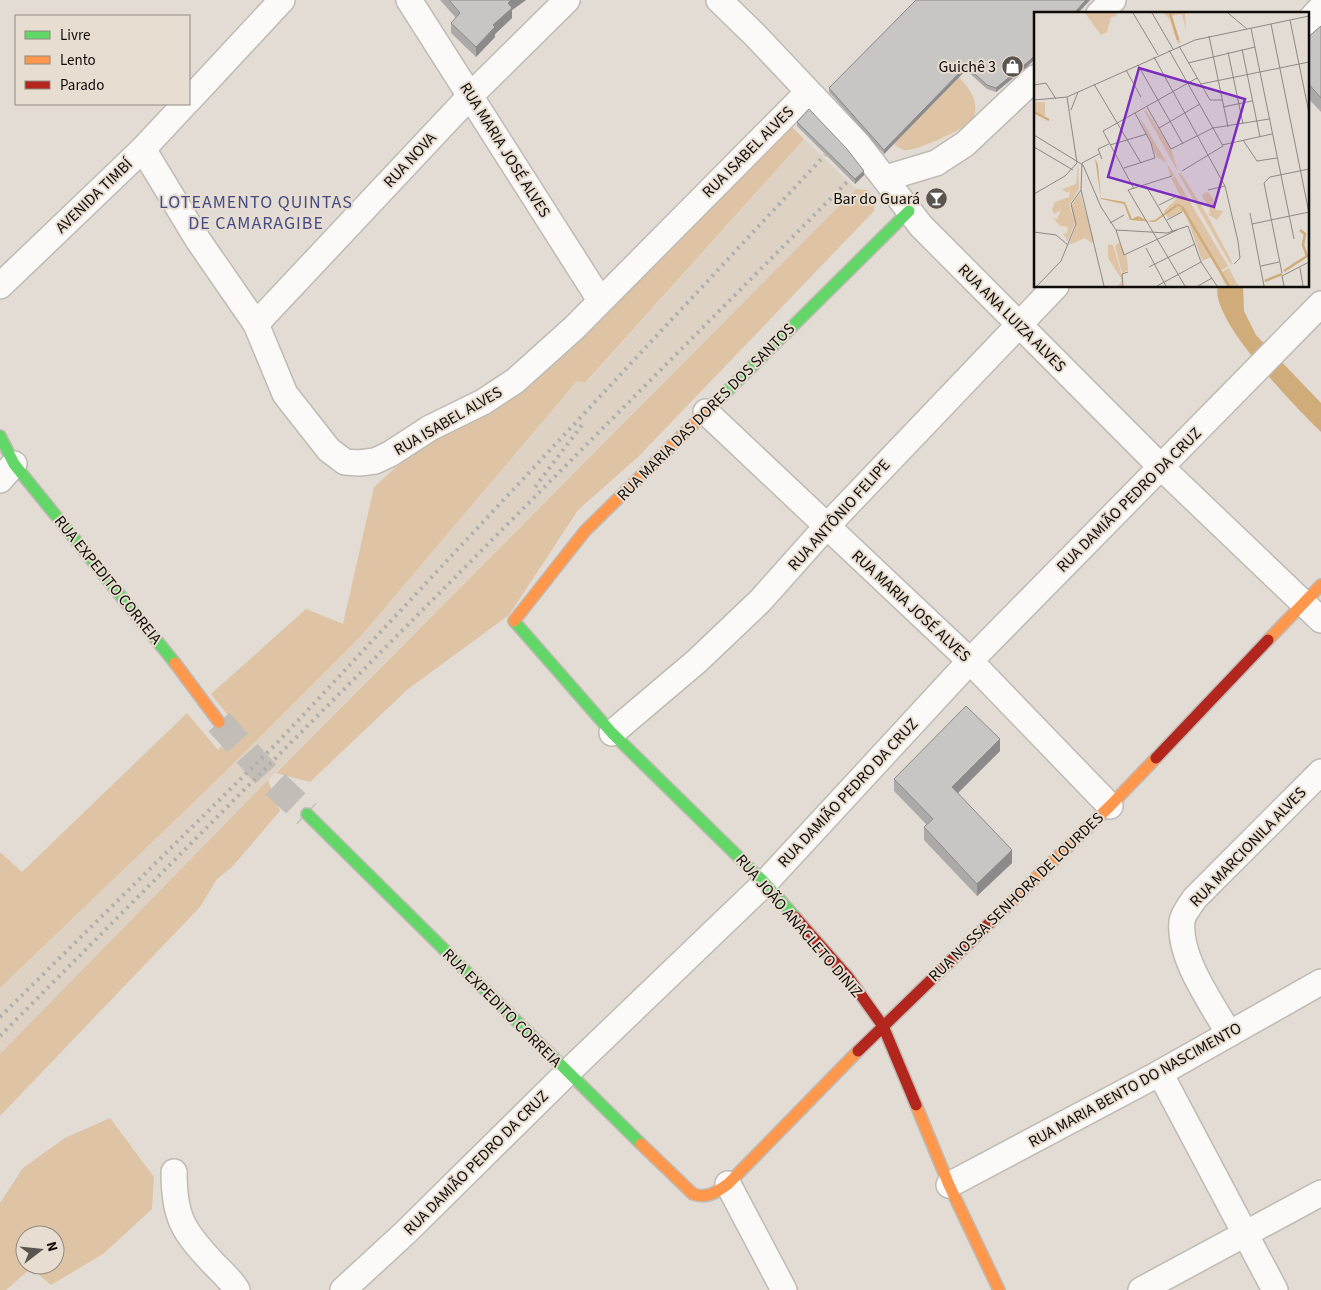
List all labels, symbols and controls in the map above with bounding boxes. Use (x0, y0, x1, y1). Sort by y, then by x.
inset map (1034, 12, 1308, 288)
legend (15, 15, 190, 105)
text: Livre (60, 25, 90, 46)
text: Lento (60, 50, 96, 71)
shop icon: Guichê 3 (1000, 55, 1024, 79)
place label: Guichê 3 (938, 56, 996, 78)
text: Parado (60, 75, 104, 96)
street label: RUA MARIA JOSÉ ALVES (454, 78, 556, 222)
street label: RUA ISABEL ALVES (697, 101, 799, 203)
street label: RUA NOVA (379, 127, 442, 193)
street label: AVENIDA TIMBÍ (51, 153, 138, 238)
bar icon: Bar do Guará (924, 187, 948, 211)
place label: Bar do Guará (833, 188, 920, 210)
district label: LOTEAMENTO QUINTAS DE CAMARAGIBE (159, 190, 353, 236)
street label: RUA ANA LUIZA ALVES (953, 259, 1071, 377)
street label: RUA MARIA DAS DORES DOS SANTOS (612, 318, 800, 506)
street label: RUA ISABEL ALVES (390, 381, 506, 461)
street label: RUA DAMIÃO PEDRO DA CRUZ (1052, 423, 1206, 577)
street label: RUA ANTÔNIO FELIPE (783, 454, 895, 576)
street label: RUA EXPEDITO CORREIA (49, 511, 167, 649)
street label: RUA MARIA JOSÉ ALVES (847, 545, 975, 667)
street label: RUA DAMIÃO PEDRO DA CRUZ (773, 714, 923, 872)
street label: RUA MARCIONILA ALVES (1185, 782, 1311, 912)
street label: RUA NOSSA SENHORA DE LOURDES (924, 807, 1108, 987)
street label: RUA JOÃO ANACLETO DINIZ (730, 849, 868, 1003)
street label: RUA EXPEDITO CORREIA (438, 944, 567, 1073)
street label: RUA MARIA BENTO DO NASCIMENTO (1024, 1017, 1246, 1153)
street label: RUA DAMIÃO PEDRO DA CRUZ (399, 1086, 553, 1240)
north arrow (15, 1225, 65, 1275)
text: N (41, 1239, 62, 1254)

